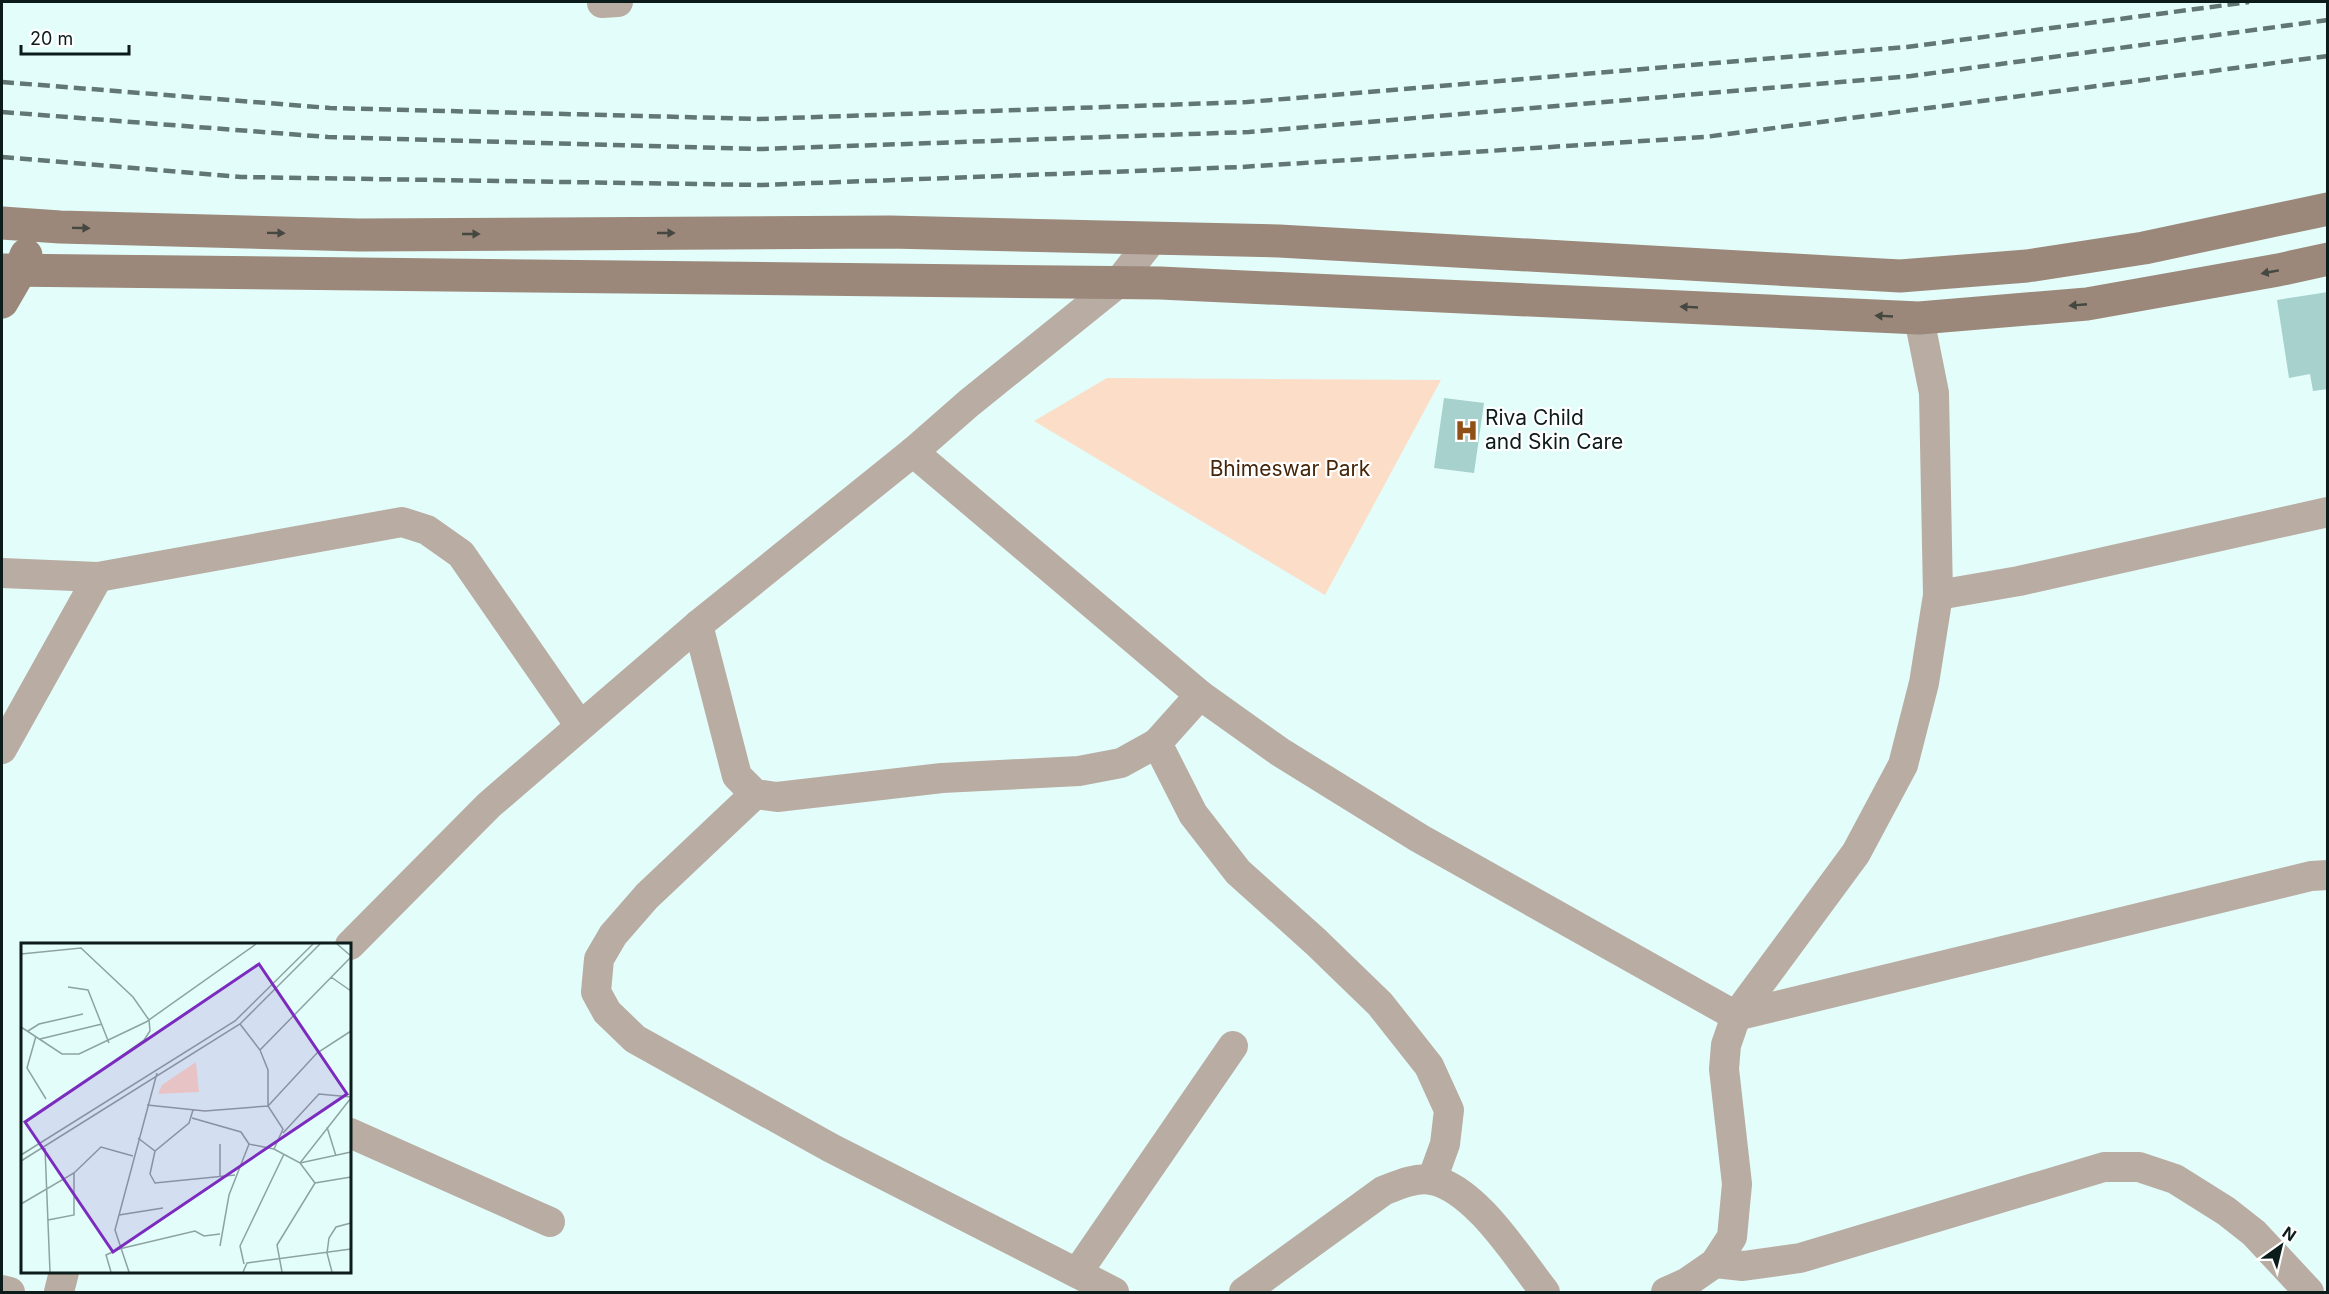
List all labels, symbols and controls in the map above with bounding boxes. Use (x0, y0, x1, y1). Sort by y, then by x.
scale bar (21, 18, 129, 56)
text: 20 m (30, 28, 73, 49)
one-way arrow (71, 223, 90, 233)
one-way arrow (266, 228, 285, 237)
one-way arrow (656, 228, 675, 238)
one-way arrow (461, 229, 480, 239)
one-way arrow (2261, 268, 2280, 277)
one-way arrow (2069, 300, 2088, 310)
one-way arrow (1679, 303, 1698, 312)
one-way arrow (1874, 312, 1893, 321)
place label: Riva Child and Skin Care (1485, 405, 1623, 454)
hospital icon: Riva Child and Skin Care (1454, 417, 1480, 443)
park label: Bhimeswar Park (1210, 456, 1371, 481)
inset map (21, 943, 351, 1273)
north arrow (2251, 1216, 2311, 1276)
text: N (2279, 1222, 2300, 1245)

